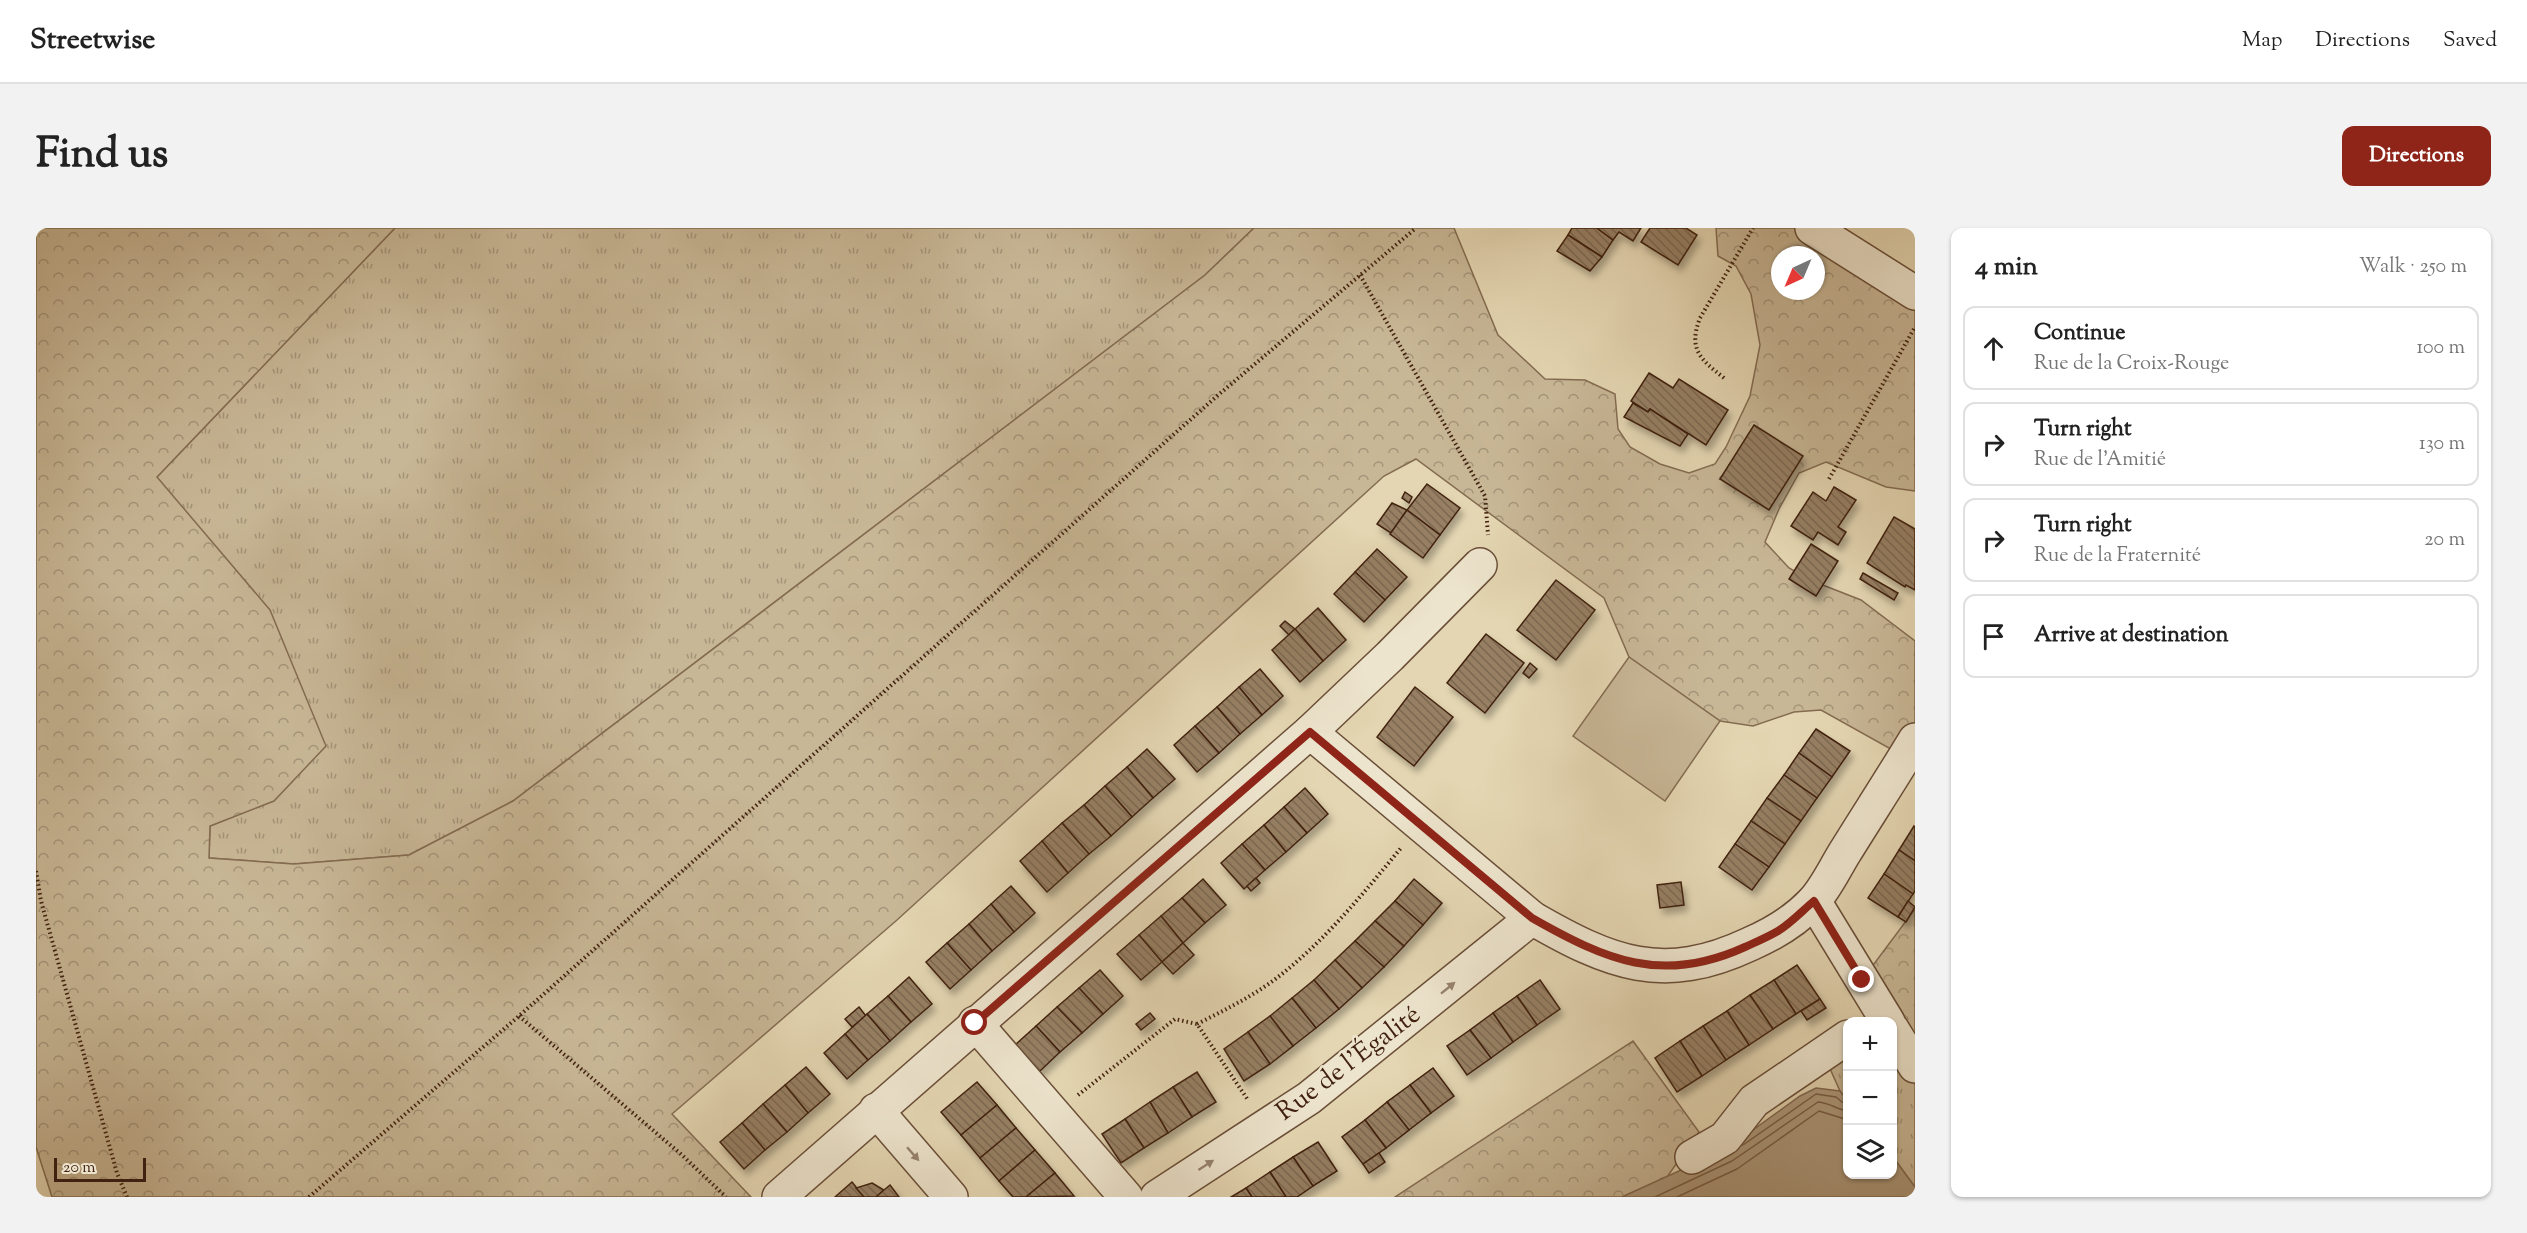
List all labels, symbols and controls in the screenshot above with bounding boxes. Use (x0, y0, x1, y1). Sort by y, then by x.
text: Streetwise (30, 21, 155, 61)
text: Map (2242, 26, 2282, 56)
text: Directions (2315, 26, 2410, 56)
text: Saved (2443, 26, 2497, 56)
text: Find us (36, 126, 168, 186)
button: Directions (2342, 126, 2491, 186)
north arrow (1771, 246, 1825, 300)
text: 4 min (1975, 249, 2038, 286)
text: Walk · 250 m (2359, 253, 2467, 282)
text: Continue (2034, 318, 2125, 350)
icon: ahead (1977, 332, 2010, 365)
text: 100 m (2416, 334, 2465, 363)
text: Rue de la Croix-Rouge (2034, 350, 2229, 379)
text: Turn right (2034, 414, 2131, 446)
icon: right (1977, 428, 2010, 461)
text: 130 m (2419, 430, 2465, 459)
text: Rue de l'Amitié (2034, 446, 2166, 475)
text: Turn right (2034, 510, 2131, 542)
icon: right (1977, 524, 2010, 557)
text: 20 m (2424, 526, 2465, 555)
text: Rue de la Fraternité (2034, 542, 2201, 571)
icon: arrive (1977, 620, 2010, 653)
text: Arrive at destination (2034, 620, 2229, 652)
route end (1848, 966, 1874, 992)
one-way arrow (1440, 981, 1456, 994)
street label: Rue de l'Égalité (1269, 997, 1429, 1131)
route start (961, 1009, 987, 1035)
map controls (1843, 1017, 1897, 1179)
button: + (1843, 1017, 1897, 1071)
button: − (1843, 1071, 1897, 1125)
button: layers (1843, 1125, 1897, 1179)
one-way arrow (906, 1146, 919, 1161)
scale bar (54, 1155, 146, 1182)
text: 20 m (63, 1157, 96, 1180)
one-way arrow (1198, 1160, 1214, 1171)

